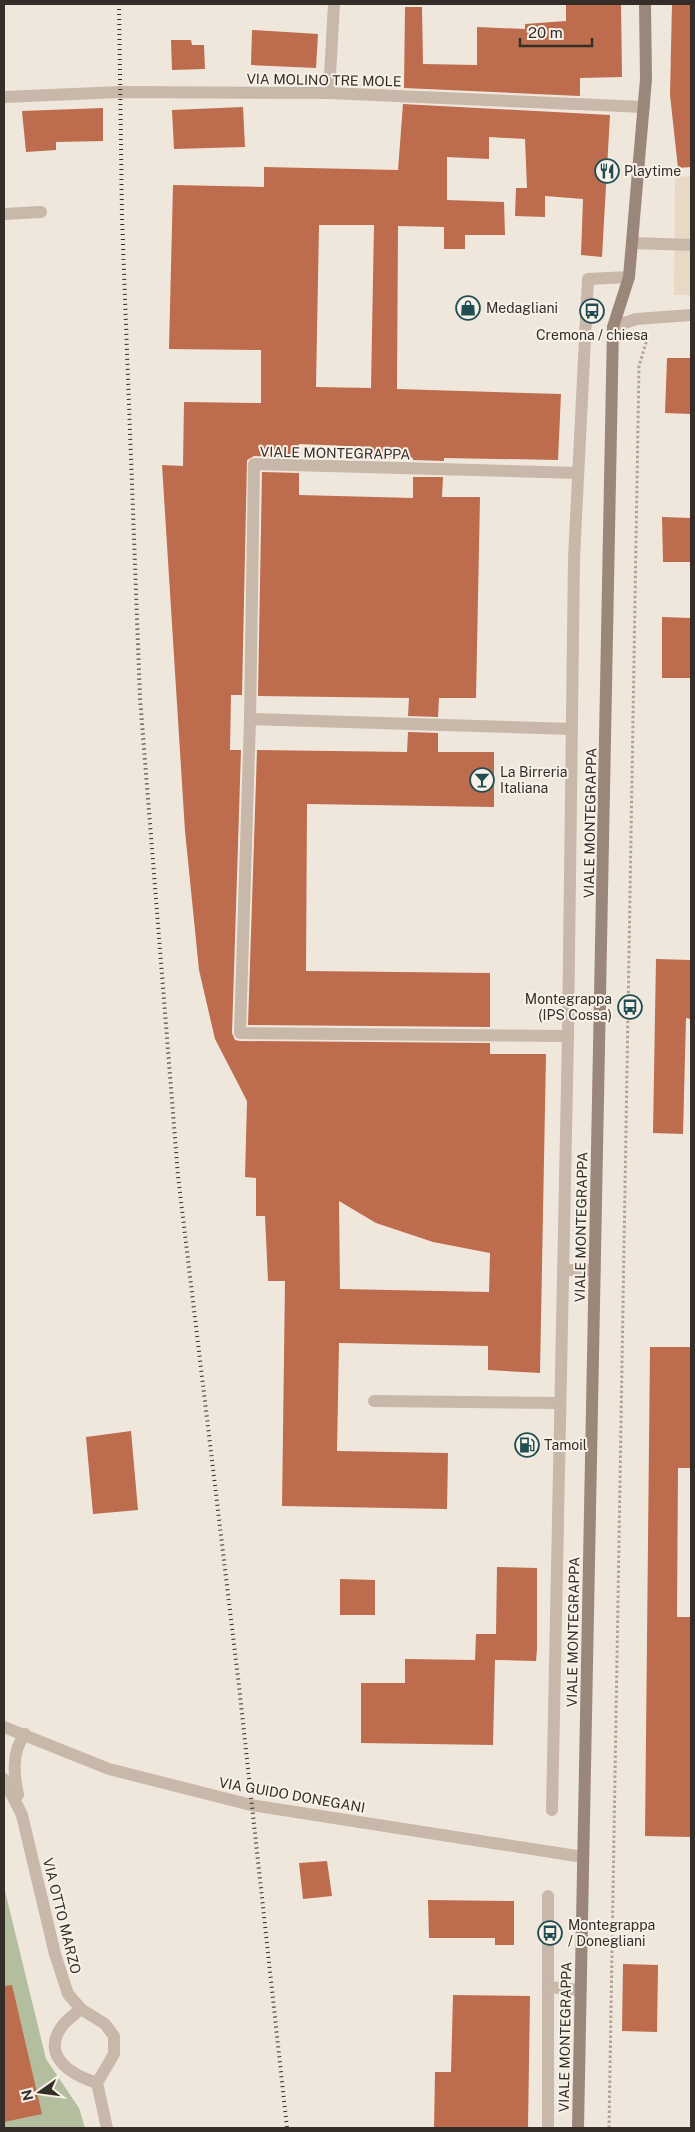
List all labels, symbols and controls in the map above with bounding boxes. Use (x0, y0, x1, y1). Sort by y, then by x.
scale bar (520, 15, 592, 47)
text: 20 m (528, 24, 563, 41)
street label: VIA MOLINO TRE MOLE (246, 71, 402, 89)
restaurant icon: Playtime (594, 158, 620, 184)
place label: Playtime (624, 163, 681, 179)
shop icon: Medagliani (455, 295, 481, 321)
bus stop icon: Cremona / chiesa (579, 298, 605, 324)
place label: Medagliani (486, 300, 558, 316)
place label: Cremona / chiesa (536, 327, 648, 343)
street label: VIALE MONTEGRAPPA (260, 444, 410, 462)
street label: VIALE MONTEGRAPPA (581, 748, 599, 898)
place label: La Birreria Italiana (500, 764, 567, 796)
bar icon: La Birreria Italiana (469, 767, 495, 793)
place label: Montegrappa (IPS Cossa) (525, 991, 612, 1023)
bus stop icon: Montegrappa (IPS Cossa) (617, 994, 643, 1020)
street label: VIALE MONTEGRAPPA (572, 1152, 590, 1302)
fuel station icon: Tamoil (514, 1432, 540, 1458)
place label: Tamoil (544, 1437, 587, 1453)
street label: VIALE MONTEGRAPPA (564, 1557, 582, 1707)
street label: VIA GUIDO DONEGANI (218, 1774, 366, 1816)
street label: VIA OTTO MARZO (40, 1856, 84, 1976)
place label: Montegrappa / Donegliani (568, 1917, 655, 1949)
bus stop icon: Montegrappa / Donegliani (537, 1920, 563, 1946)
street label: VIALE MONTEGRAPPA (556, 1962, 574, 2112)
north arrow (15, 2067, 65, 2117)
text: N (18, 2088, 36, 2102)

